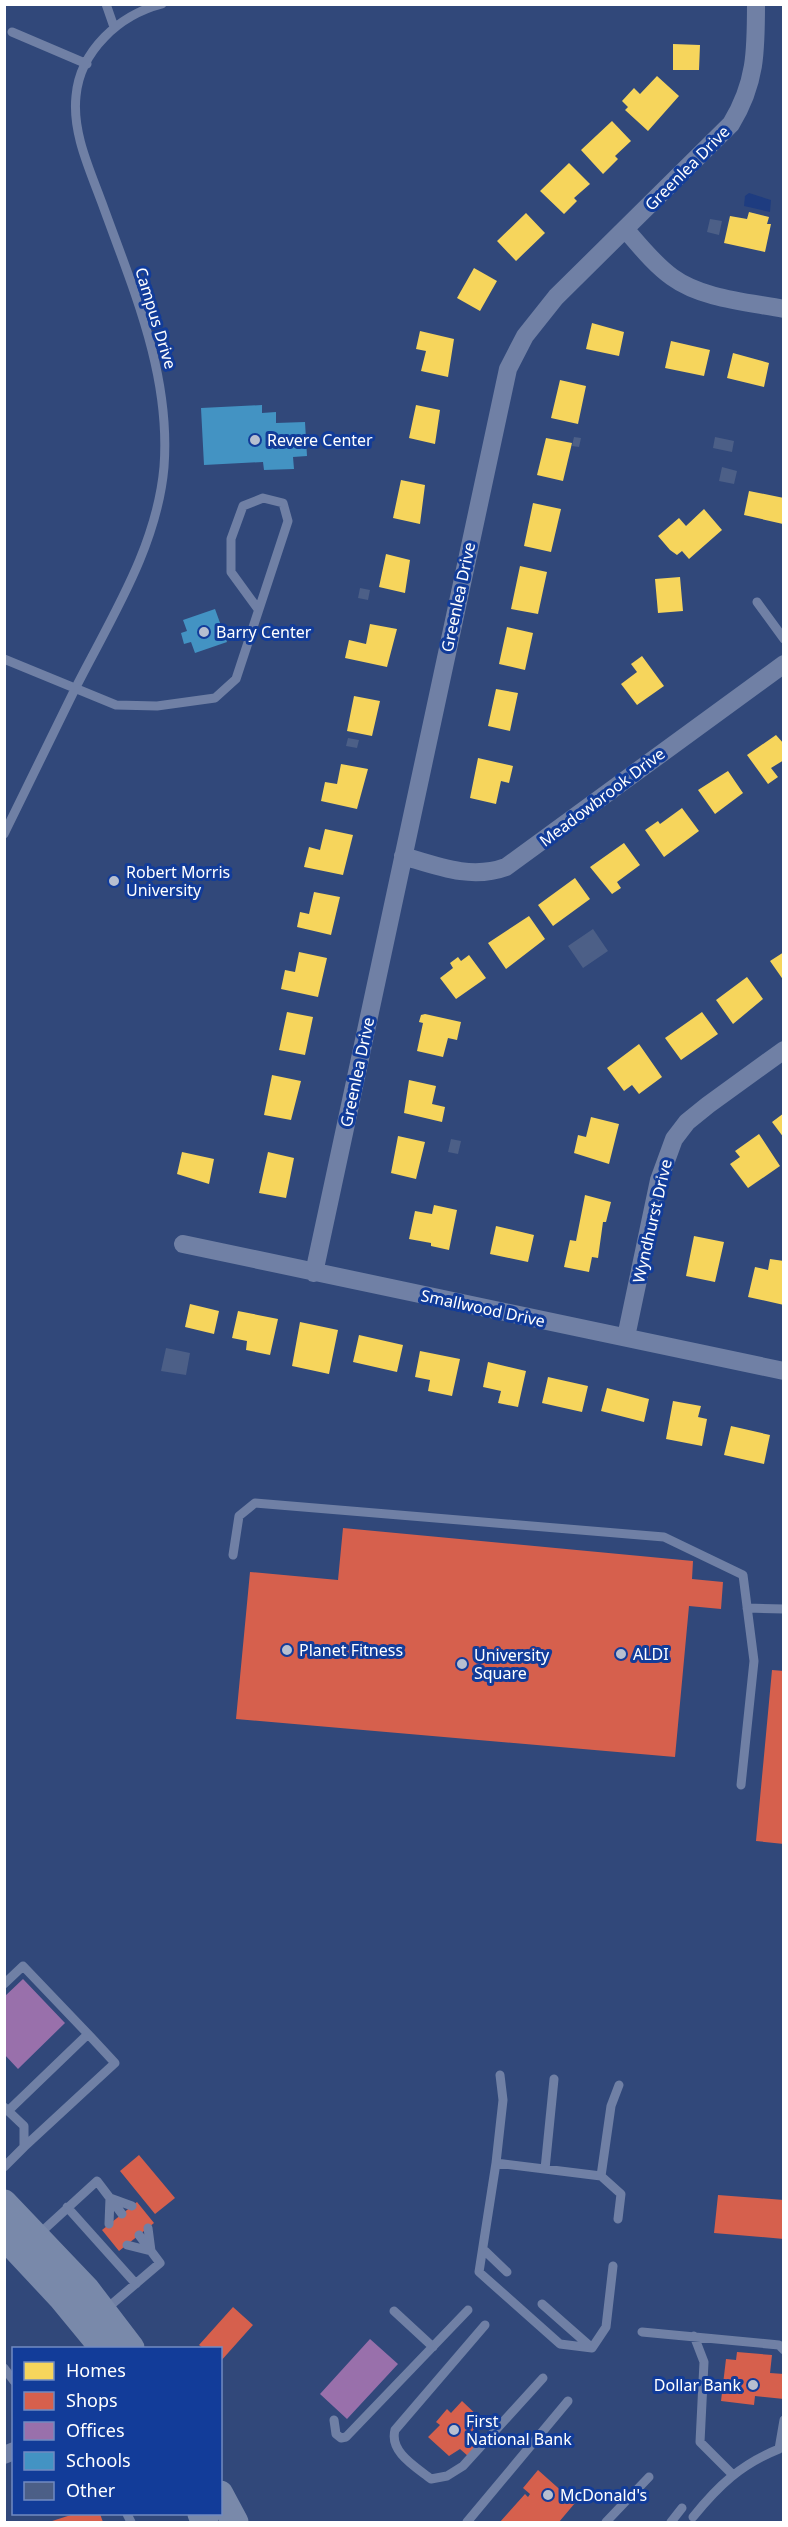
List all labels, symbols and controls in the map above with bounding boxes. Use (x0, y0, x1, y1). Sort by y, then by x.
street label: Greenlea Drive (640, 121, 734, 215)
street label: Campus Drive (130, 264, 182, 372)
place label: Revere Center (267, 429, 373, 451)
marker: Revere Center (248, 433, 262, 447)
street label: Greenlea Drive (436, 540, 480, 654)
place label: Barry Center (216, 621, 312, 643)
marker: Barry Center (197, 625, 211, 639)
street label: Meadowbrook Drive (535, 742, 669, 852)
place label: Robert Morris University (126, 861, 230, 901)
marker: Robert Morris University (107, 874, 121, 888)
street label: Greenlea Drive (335, 1015, 379, 1129)
street label: Wyndhurst Drive (627, 1157, 677, 1285)
street label: Smallwood Drive (419, 1284, 547, 1332)
place label: Planet Fitness (299, 1639, 403, 1661)
marker: Planet Fitness (280, 1643, 294, 1657)
place label: ALDI (633, 1643, 669, 1665)
place label: University Square (474, 1644, 550, 1684)
marker: ALDI (614, 1647, 628, 1661)
marker: University Square (455, 1657, 469, 1671)
legend (12, 2347, 222, 2515)
text: Homes (66, 2358, 126, 2382)
place label: Dollar Bank (654, 2374, 741, 2396)
marker: Dollar Bank (746, 2378, 760, 2392)
text: Shops (66, 2388, 118, 2412)
place label: First National Bank (466, 2410, 572, 2450)
text: Offices (66, 2418, 125, 2442)
marker: First National Bank (447, 2423, 461, 2437)
text: Schools (66, 2448, 131, 2472)
text: Other (66, 2478, 116, 2502)
place label: McDonald's (560, 2484, 647, 2506)
marker: McDonald's (541, 2488, 555, 2502)

